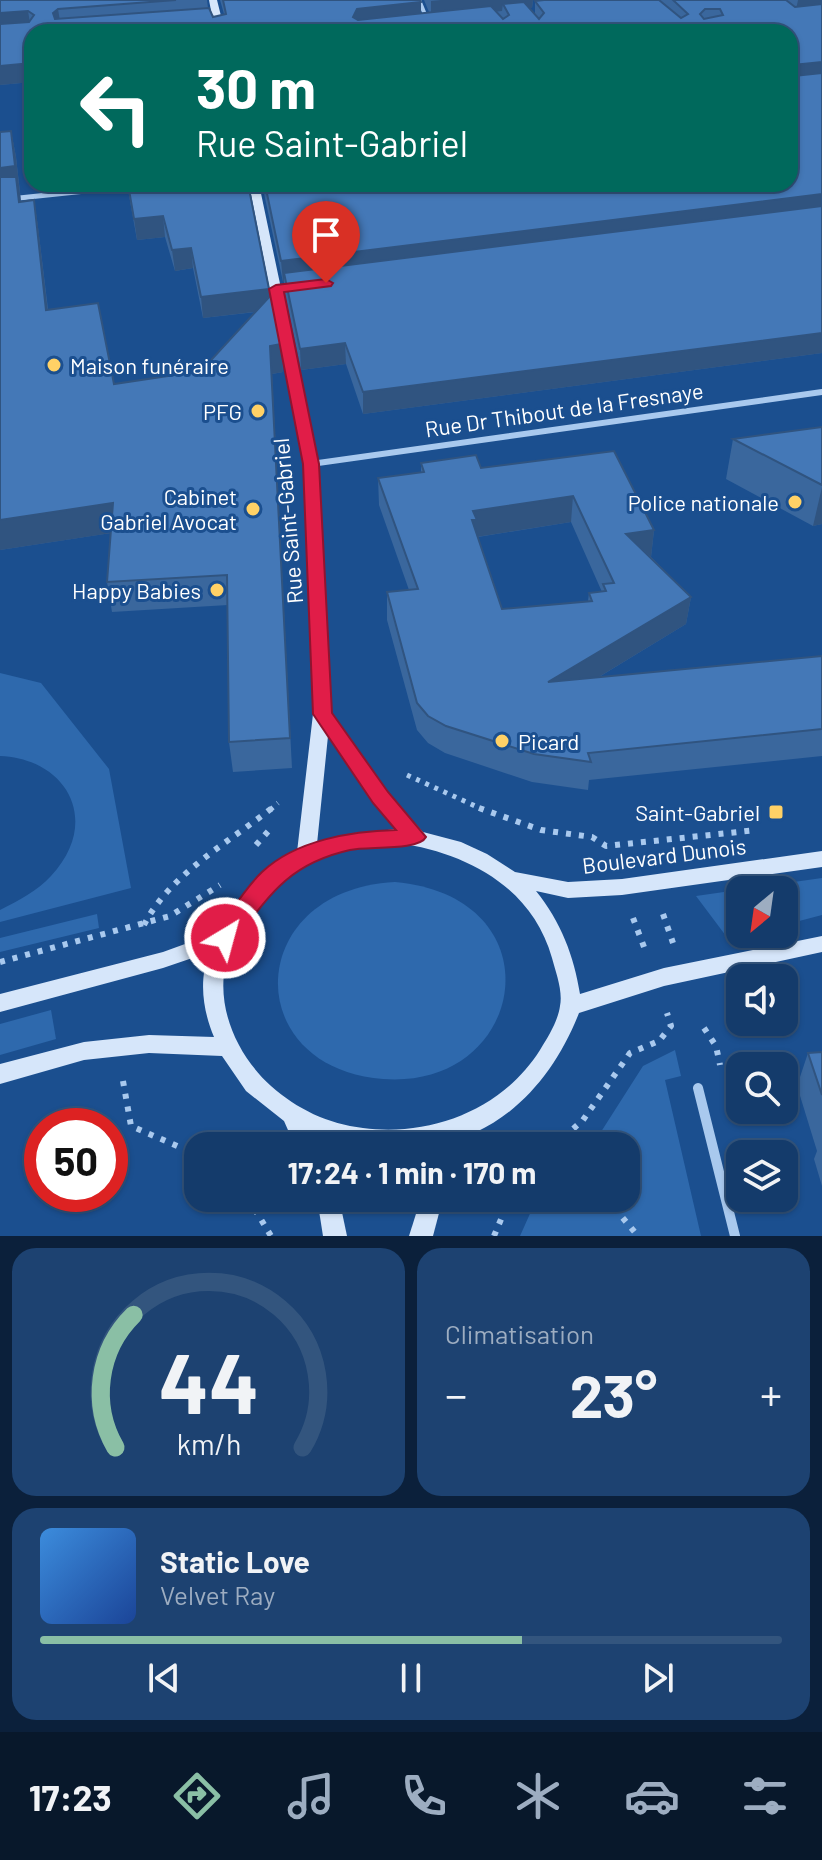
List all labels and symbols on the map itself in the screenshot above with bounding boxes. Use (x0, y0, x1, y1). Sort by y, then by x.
pin (292, 201, 360, 283)
place label: Maison funéraire (70, 352, 229, 378)
marker: Maison funéraire (45, 356, 63, 374)
street label: Rue Dr Thibout de la Fresnaye (423, 377, 705, 441)
place label: PFG (203, 398, 242, 424)
marker: PFG (249, 402, 267, 420)
street label: Rue Saint-Gabriel (267, 437, 307, 605)
place label: Cabinet Gabriel Avocat (100, 483, 237, 534)
place label: Police nationale (628, 489, 779, 515)
marker: Police nationale (786, 493, 804, 511)
marker: Cabinet Gabriel Avocat (244, 500, 262, 518)
place label: Happy Babies (72, 577, 201, 603)
marker: Happy Babies (208, 581, 226, 599)
place label: Picard (518, 728, 579, 754)
marker: Picard (493, 732, 511, 750)
place label: Saint-Gabriel (635, 799, 760, 825)
marker: Saint-Gabriel (767, 803, 785, 821)
street label: Boulevard Dunois (581, 832, 747, 878)
north arrow (726, 876, 798, 948)
position arrow (183, 896, 267, 980)
speed limit sign: 50 (24, 1108, 128, 1212)

